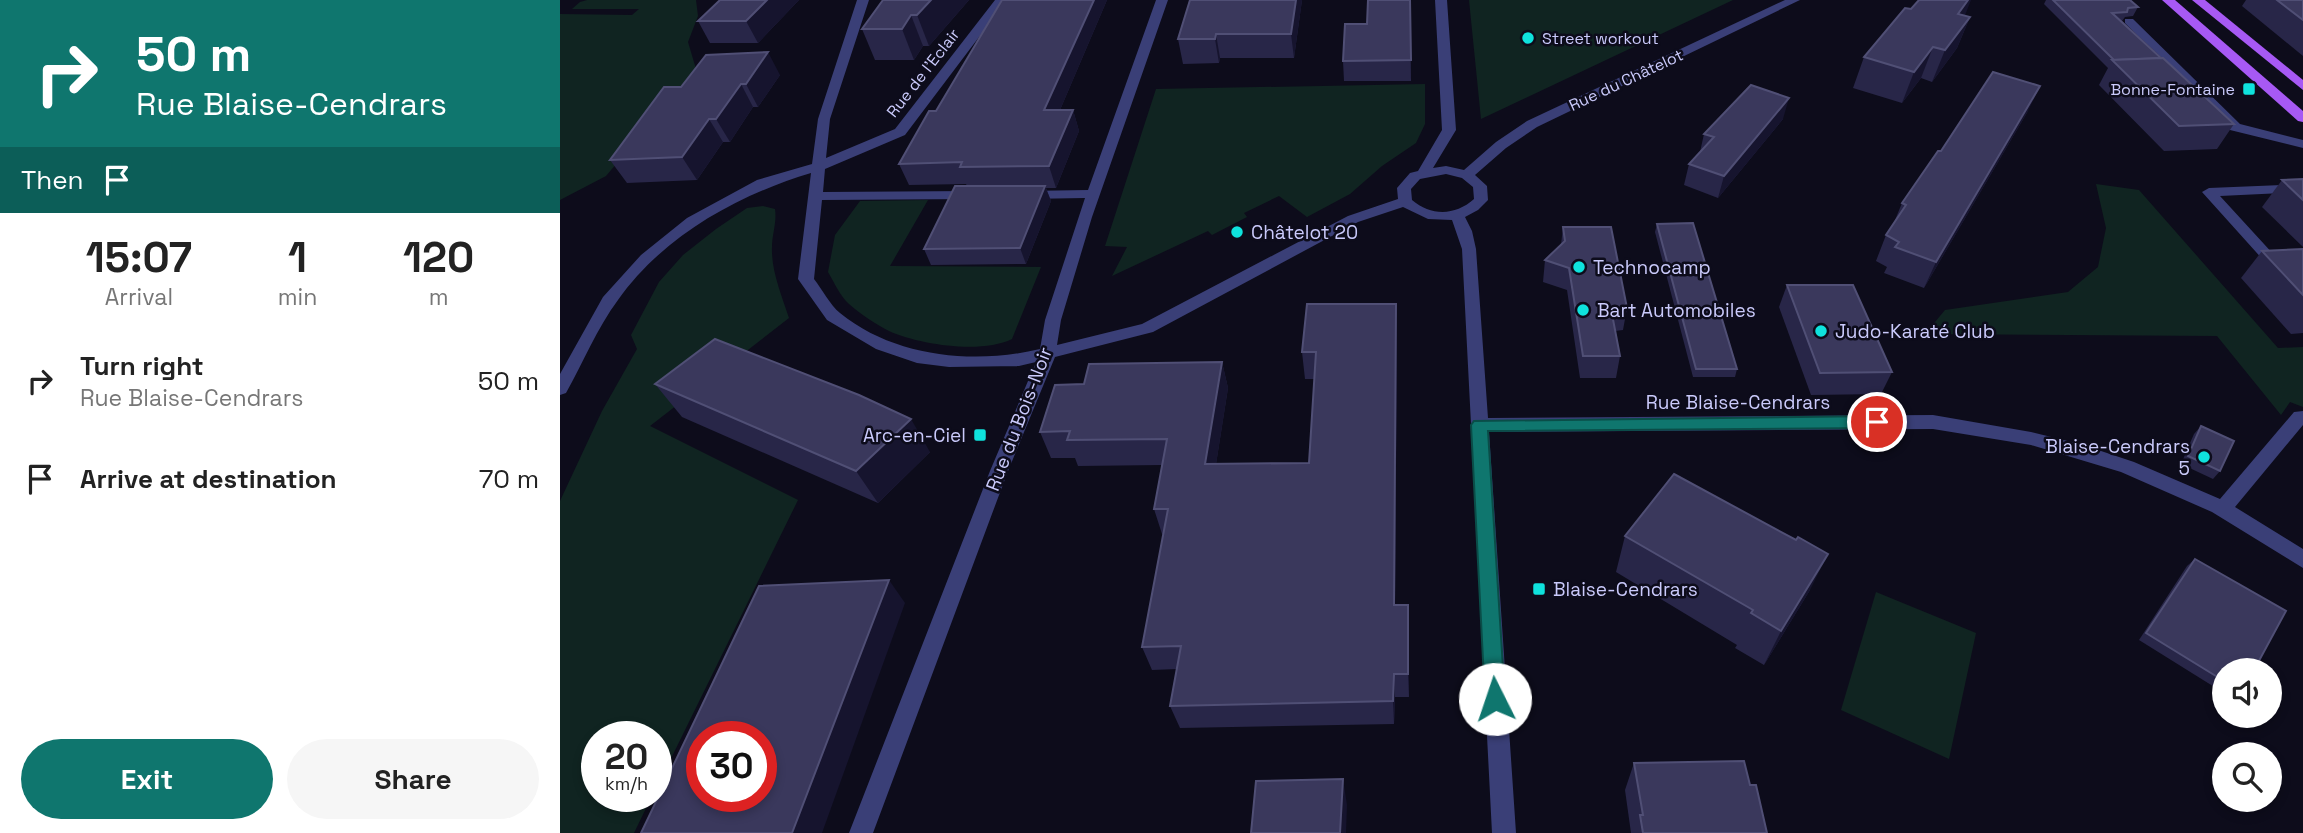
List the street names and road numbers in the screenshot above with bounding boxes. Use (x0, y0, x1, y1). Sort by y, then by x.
street label: Rue de l'Eclair (882, 24, 964, 122)
street label: Rue du Châtelot (1565, 44, 1687, 116)
street label: Rue du Bois-Noir (980, 343, 1058, 495)
street label: Rue Blaise-Cendrars (1646, 390, 1830, 415)

